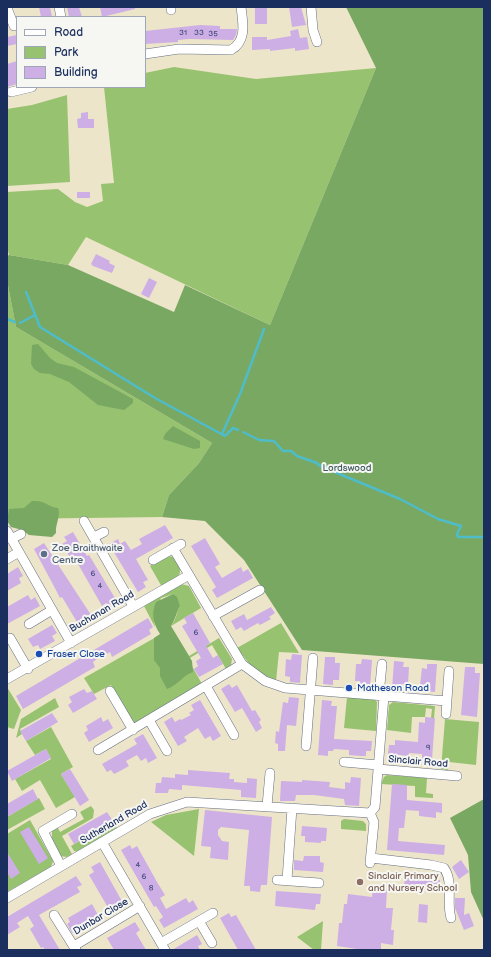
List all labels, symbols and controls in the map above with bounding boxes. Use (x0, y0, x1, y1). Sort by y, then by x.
legend (16, 16, 146, 88)
text: Road (54, 25, 83, 40)
house number: 31 (179, 28, 187, 38)
house number: 33 (194, 28, 204, 38)
house number: 35 (208, 29, 218, 39)
text: Park (54, 45, 78, 60)
text: Building (54, 65, 98, 80)
park label: Lordswood (323, 462, 371, 474)
place label: Zoe Braithwaite Centre (52, 542, 123, 566)
marker: Zoe Braithwaite Centre (39, 549, 49, 559)
house number: 6 (91, 569, 95, 579)
house number: 4 (98, 581, 102, 591)
street label: Buchanan Road (67, 589, 137, 635)
house number: 6 (194, 628, 198, 638)
place label: Fraser Close (47, 648, 105, 660)
marker: Fraser Close (34, 649, 44, 659)
place label: Matheson Road (357, 682, 429, 694)
marker: Matheson Road (344, 683, 354, 693)
house number: 9 (426, 743, 430, 753)
street label: Sinclair Road (388, 753, 448, 771)
street label: Sutherland Road (78, 799, 150, 847)
house number: 4 (136, 860, 140, 870)
place label: Sinclair Primary and Nursery School (368, 870, 457, 894)
house number: 6 (142, 872, 146, 882)
marker: Sinclair Primary and Nursery School (355, 877, 365, 887)
house number: 8 (149, 883, 153, 893)
street label: Dunbar Close (71, 896, 131, 938)

